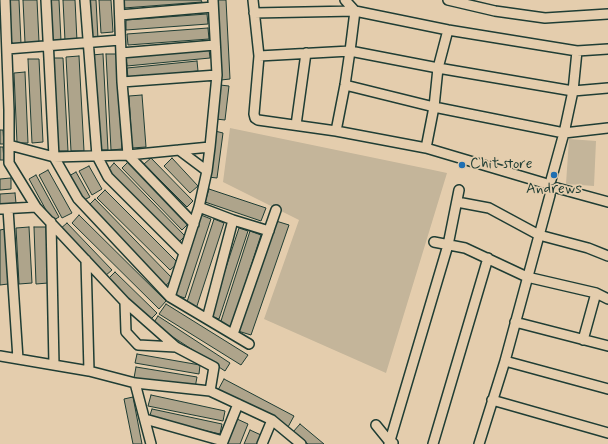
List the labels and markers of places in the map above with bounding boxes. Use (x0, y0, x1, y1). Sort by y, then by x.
place label: Chit store (470, 156, 532, 174)
marker: Chit store (457, 160, 467, 170)
marker: Andrews (549, 170, 559, 180)
place label: Andrews (526, 181, 582, 199)

